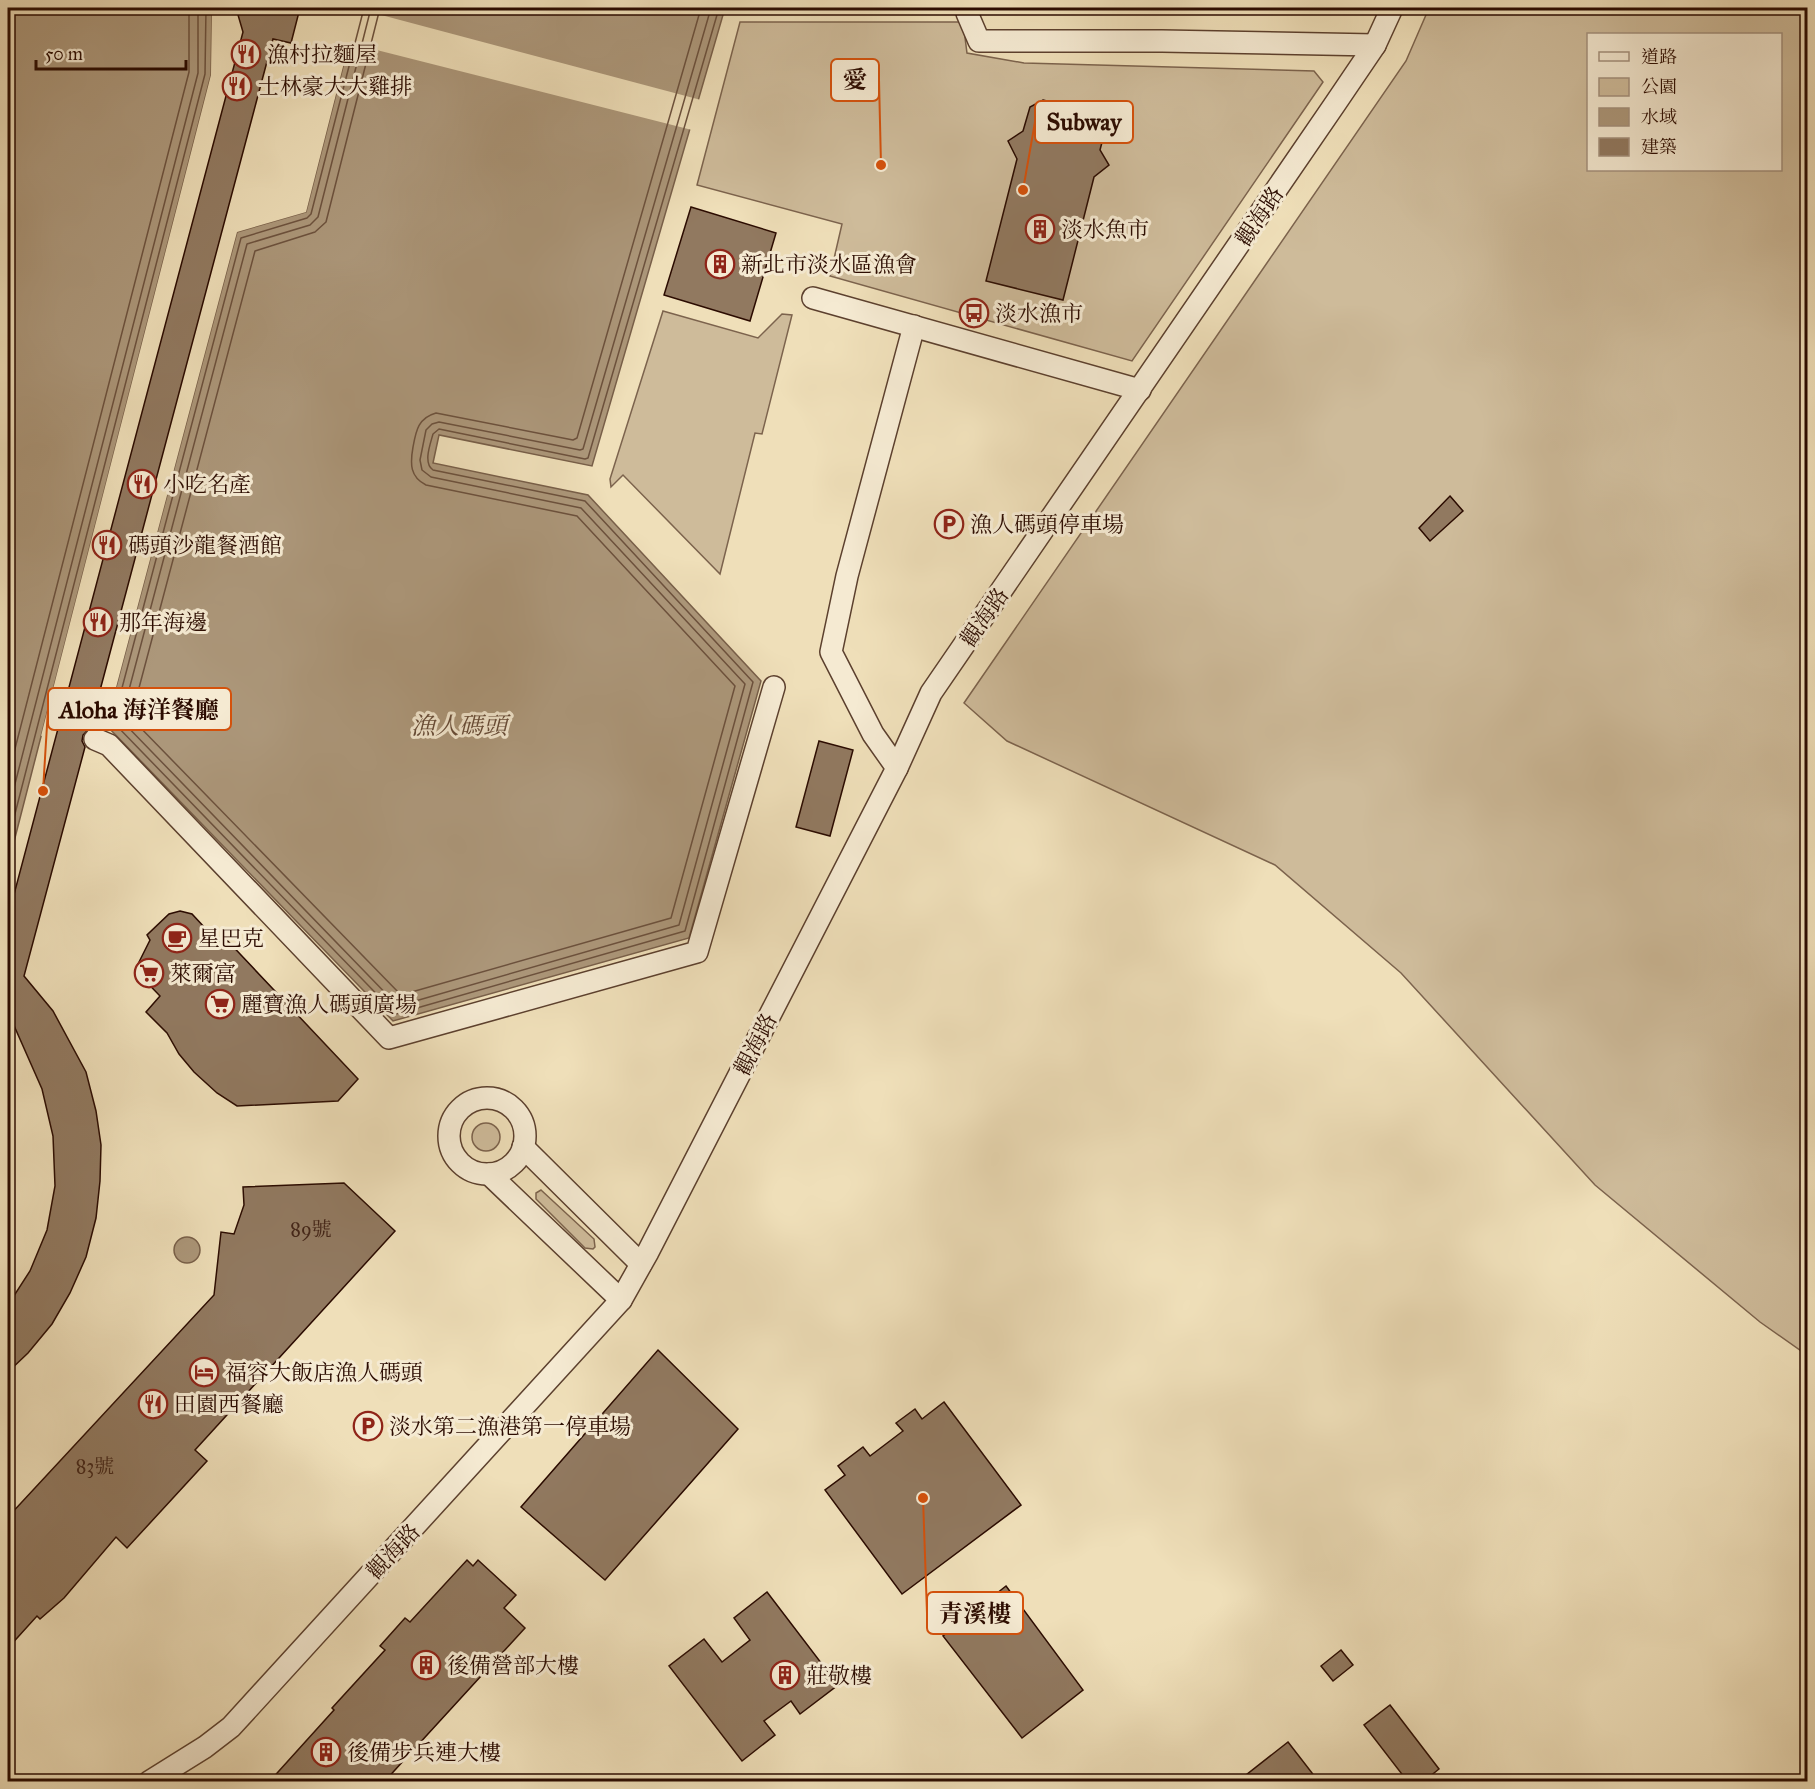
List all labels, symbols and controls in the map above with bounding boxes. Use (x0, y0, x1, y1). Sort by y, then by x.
scale bar (36, 33, 186, 71)
legend (1587, 33, 1782, 171)
restaurant icon: 漁村拉麵屋 (230, 38, 262, 70)
place label: 漁村拉麵屋 (267, 41, 377, 68)
text: 50 m (45, 43, 83, 65)
text: 道路 (1641, 46, 1677, 68)
callout: 愛 (831, 59, 879, 101)
text: 愛 (843, 65, 867, 95)
restaurant icon: 士林豪大大雞排 (221, 70, 253, 102)
place label: 士林豪大大雞排 (258, 73, 412, 100)
text: 公園 (1641, 76, 1677, 98)
callout: Subway (1035, 101, 1133, 143)
text: 水域 (1641, 106, 1677, 128)
text: Subway (1047, 107, 1123, 137)
text: 建築 (1641, 136, 1677, 158)
street label: 觀海路 (1230, 181, 1289, 251)
building icon: 淡水魚市 (1024, 213, 1056, 245)
place label: 淡水魚市 (1061, 216, 1149, 243)
building icon: 新北市淡水區漁會 (704, 248, 736, 280)
place label: 新北市淡水區漁會 (741, 251, 917, 278)
bus stop icon: 淡水漁市 (958, 297, 990, 329)
place label: 淡水漁市 (995, 300, 1083, 327)
restaurant icon: 小吃名產 (126, 468, 158, 500)
place label: 小吃名產 (163, 471, 251, 498)
parking icon: 漁人碼頭停車場 (933, 508, 965, 540)
place label: 漁人碼頭停車場 (970, 511, 1124, 538)
restaurant icon: 碼頭沙龍餐酒館 (91, 529, 123, 561)
place label: 碼頭沙龍餐酒館 (128, 532, 282, 559)
street label: 觀海路 (954, 583, 1014, 652)
restaurant icon: 那年海邊 (82, 606, 114, 638)
place label: 那年海邊 (119, 609, 207, 636)
callout: Aloha 海洋餐廳 (48, 688, 231, 730)
text: Aloha 海洋餐廳 (57, 695, 219, 725)
water label: 漁人碼頭 (411, 711, 511, 741)
cafe icon: 星巴克 (161, 922, 193, 954)
place label: 星巴克 (198, 925, 264, 952)
supermarket icon: 萊爾富 (133, 957, 165, 989)
place label: 萊爾富 (170, 960, 236, 987)
supermarket icon: 麗寶漁人碼頭廣場 (204, 988, 236, 1020)
place label: 麗寶漁人碼頭廣場 (241, 991, 417, 1018)
street label: 觀海路 (728, 1009, 782, 1080)
house number: 89號 (290, 1217, 332, 1241)
hotel icon: 福容大飯店漁人碼頭 (188, 1356, 220, 1388)
place label: 福容大飯店漁人碼頭 (225, 1359, 423, 1386)
restaurant icon: 田園西餐廳 (137, 1388, 169, 1420)
place label: 田園西餐廳 (174, 1391, 284, 1418)
parking icon: 淡水第二漁港第一停車場 (352, 1410, 384, 1442)
place label: 淡水第二漁港第一停車場 (389, 1413, 631, 1440)
house number: 83號 (76, 1454, 114, 1478)
street label: 觀海路 (361, 1518, 426, 1585)
callout: 青溪樓 (927, 1592, 1023, 1634)
text: 青溪樓 (939, 1599, 1011, 1629)
building icon: 後備營部大樓 (410, 1649, 442, 1681)
place label: 後備營部大樓 (447, 1652, 579, 1679)
building icon: 莊敬樓 (769, 1659, 801, 1691)
place label: 莊敬樓 (806, 1662, 872, 1689)
building icon: 後備步兵連大樓 (310, 1736, 342, 1768)
place label: 後備步兵連大樓 (347, 1739, 501, 1766)

